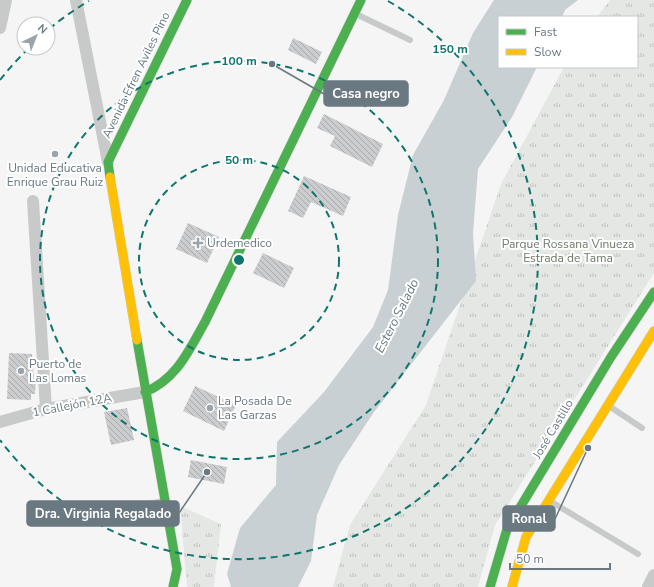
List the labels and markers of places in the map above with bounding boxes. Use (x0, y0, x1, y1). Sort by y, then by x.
callout: Casa negro (324, 81, 408, 106)
marker: Unidad Educativa Enrique Grau Ruiz (50, 149, 60, 159)
place label: Unidad Educativa Enrique Grau Ruiz (7, 160, 104, 190)
place label: Urdemedico (207, 235, 272, 251)
marker: Urdemedico (192, 237, 204, 249)
centre of rings (232, 253, 246, 267)
place label: Puerto de Las Lomas (29, 356, 86, 386)
marker: Puerto de Las Lomas (16, 366, 26, 376)
place label: La Posada De Las Garzas (218, 393, 292, 423)
marker: La Posada De Las Garzas (205, 403, 215, 413)
callout: Dra. Virginia Regalado (27, 501, 179, 526)
callout: Ronal (503, 506, 555, 531)

